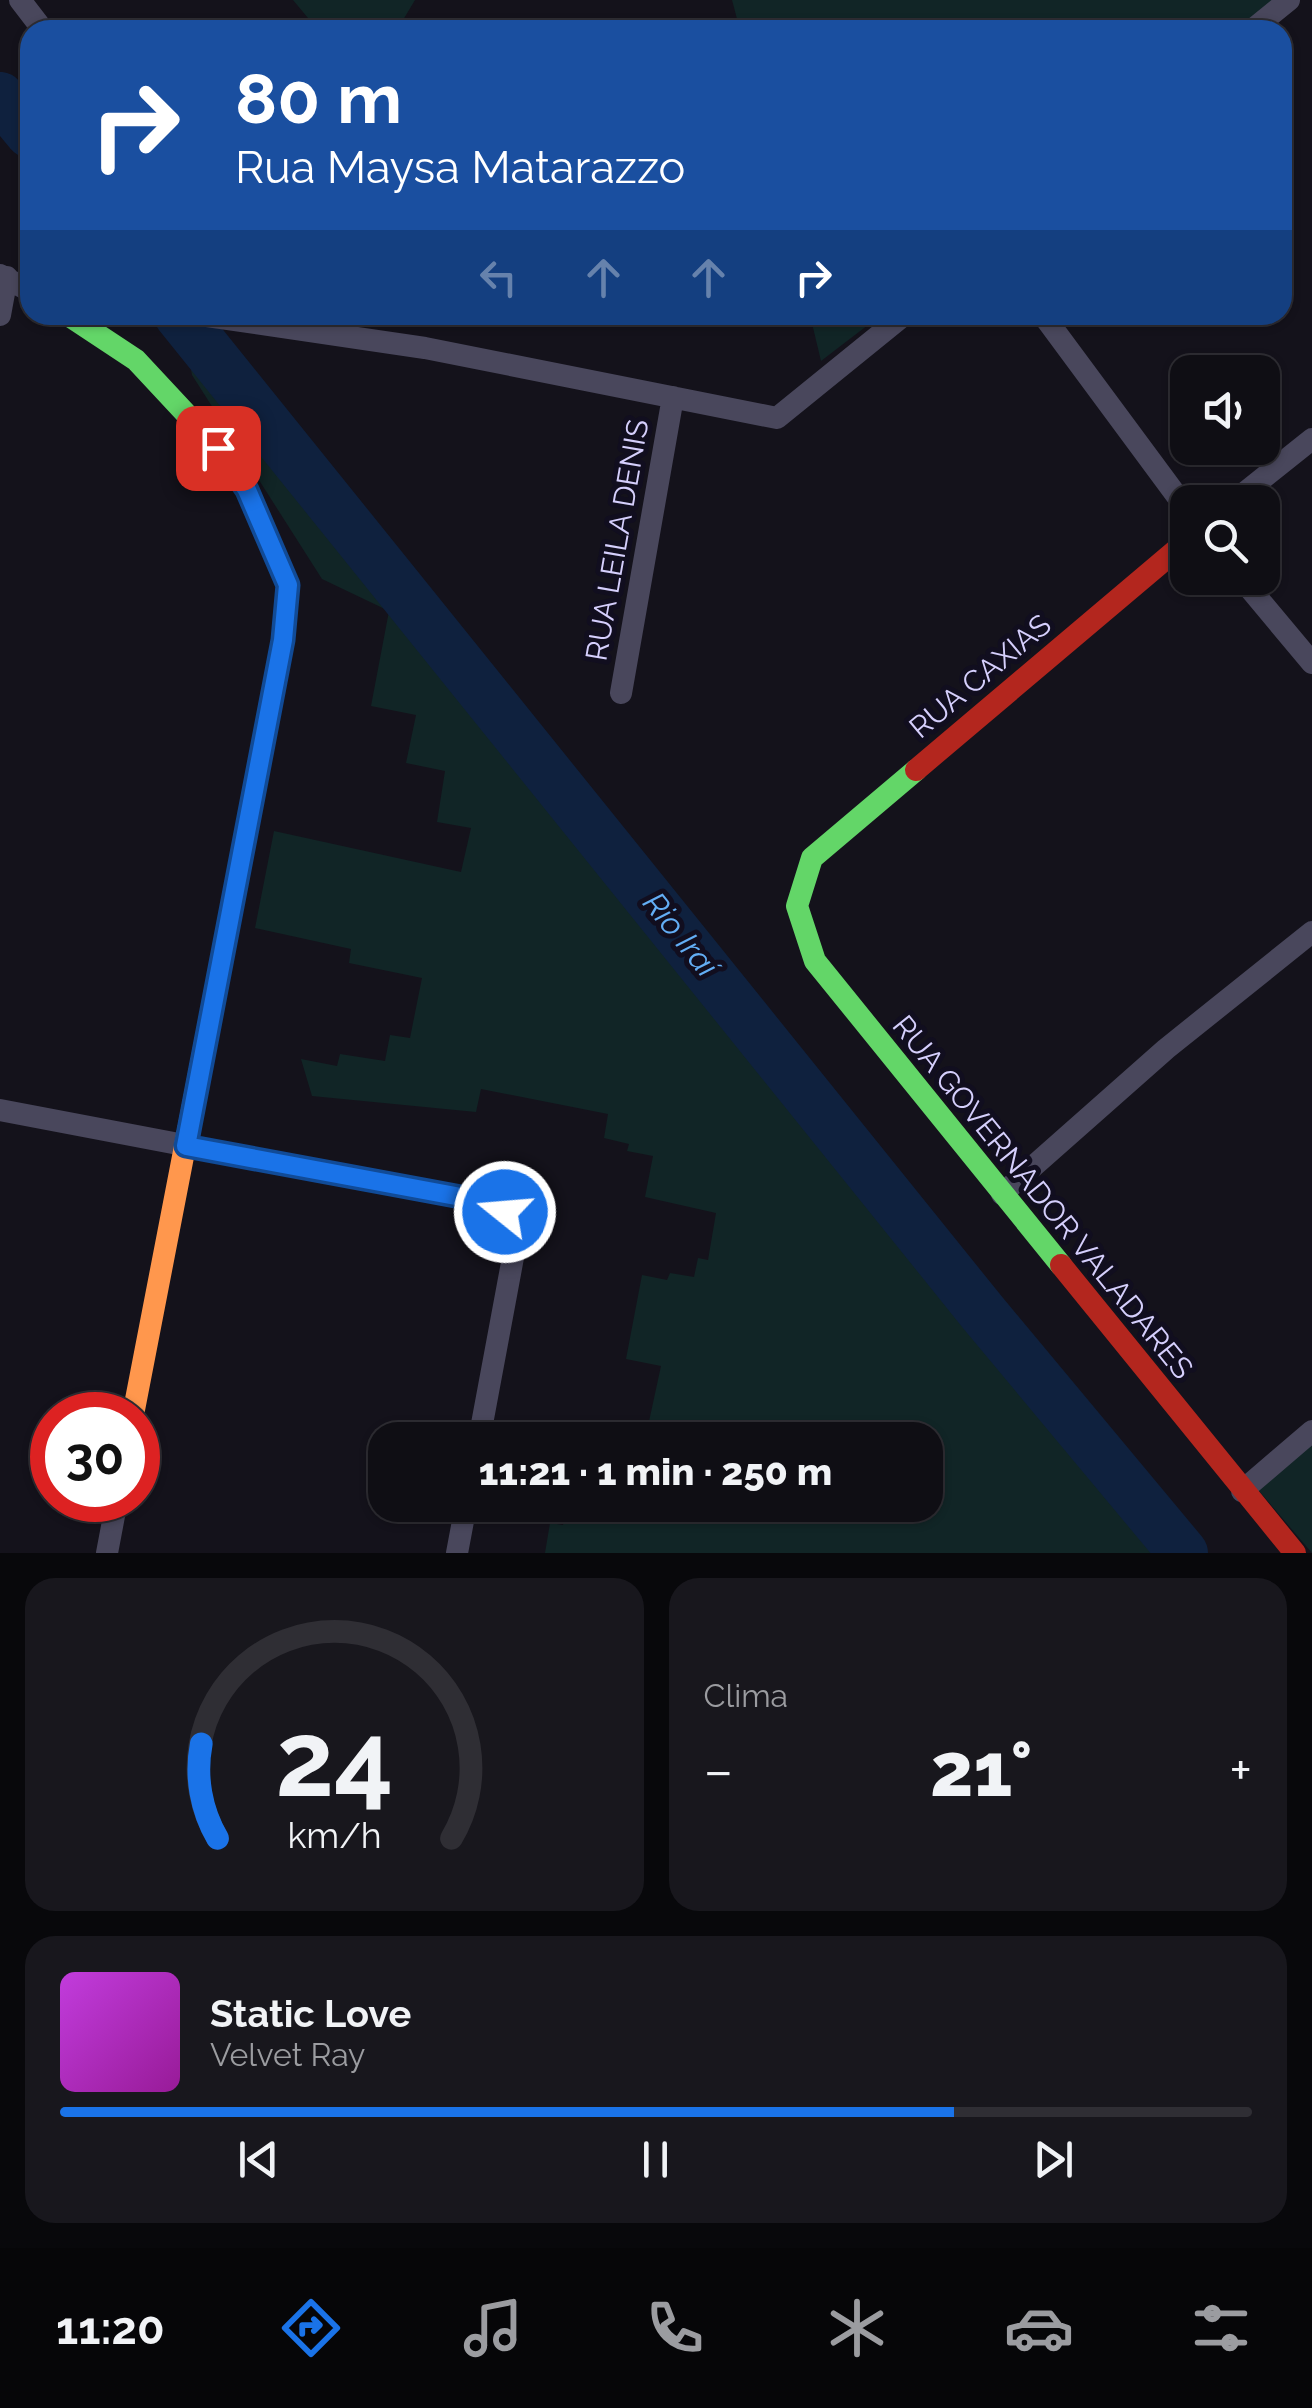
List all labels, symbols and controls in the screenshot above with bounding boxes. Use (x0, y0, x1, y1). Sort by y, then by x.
text: 80 m (235, 57, 402, 139)
icon: right (70, 60, 200, 190)
text: Rua Maysa Matarazzo (235, 141, 685, 194)
icon: left (471, 250, 526, 305)
icon: ahead (576, 250, 631, 305)
icon: ahead (681, 250, 736, 305)
icon: right (786, 250, 841, 305)
map controls (1170, 355, 1280, 595)
button: sound (1170, 355, 1280, 465)
pin (176, 406, 261, 491)
street label: RUA LEILA DENIS (579, 417, 655, 663)
icon: arrive (191, 421, 246, 476)
button: search (1170, 485, 1280, 595)
street label: RUA CAXIAS (902, 607, 1058, 745)
water label: Rio Iraí (636, 885, 728, 986)
street label: RUA GOVERNADOR VALADARES (886, 1008, 1200, 1386)
position arrow (453, 1160, 557, 1264)
speed limit sign: 30 (30, 1392, 160, 1522)
text: 11:21 · 1 min · 250 m (479, 1449, 832, 1494)
text: Clima (704, 1677, 788, 1714)
text: 24 (275, 1698, 393, 1820)
text: 21° (930, 1725, 1032, 1814)
text: − (704, 1738, 733, 1803)
text: + (1229, 1738, 1252, 1803)
text: km/h (287, 1814, 381, 1856)
text: Static Love (210, 1991, 411, 2036)
text: Velvet Ray (210, 2036, 365, 2073)
icon: previous (231, 2132, 286, 2187)
icon: pause (628, 2132, 683, 2187)
icon: next (1026, 2132, 1081, 2187)
icon: directions (276, 2293, 346, 2363)
icon: music (458, 2293, 528, 2363)
icon: phone (640, 2293, 710, 2363)
icon: climate (822, 2293, 892, 2363)
icon: car (1004, 2293, 1074, 2363)
icon: filters (1186, 2293, 1256, 2363)
text: 11:20 (56, 2302, 165, 2355)

